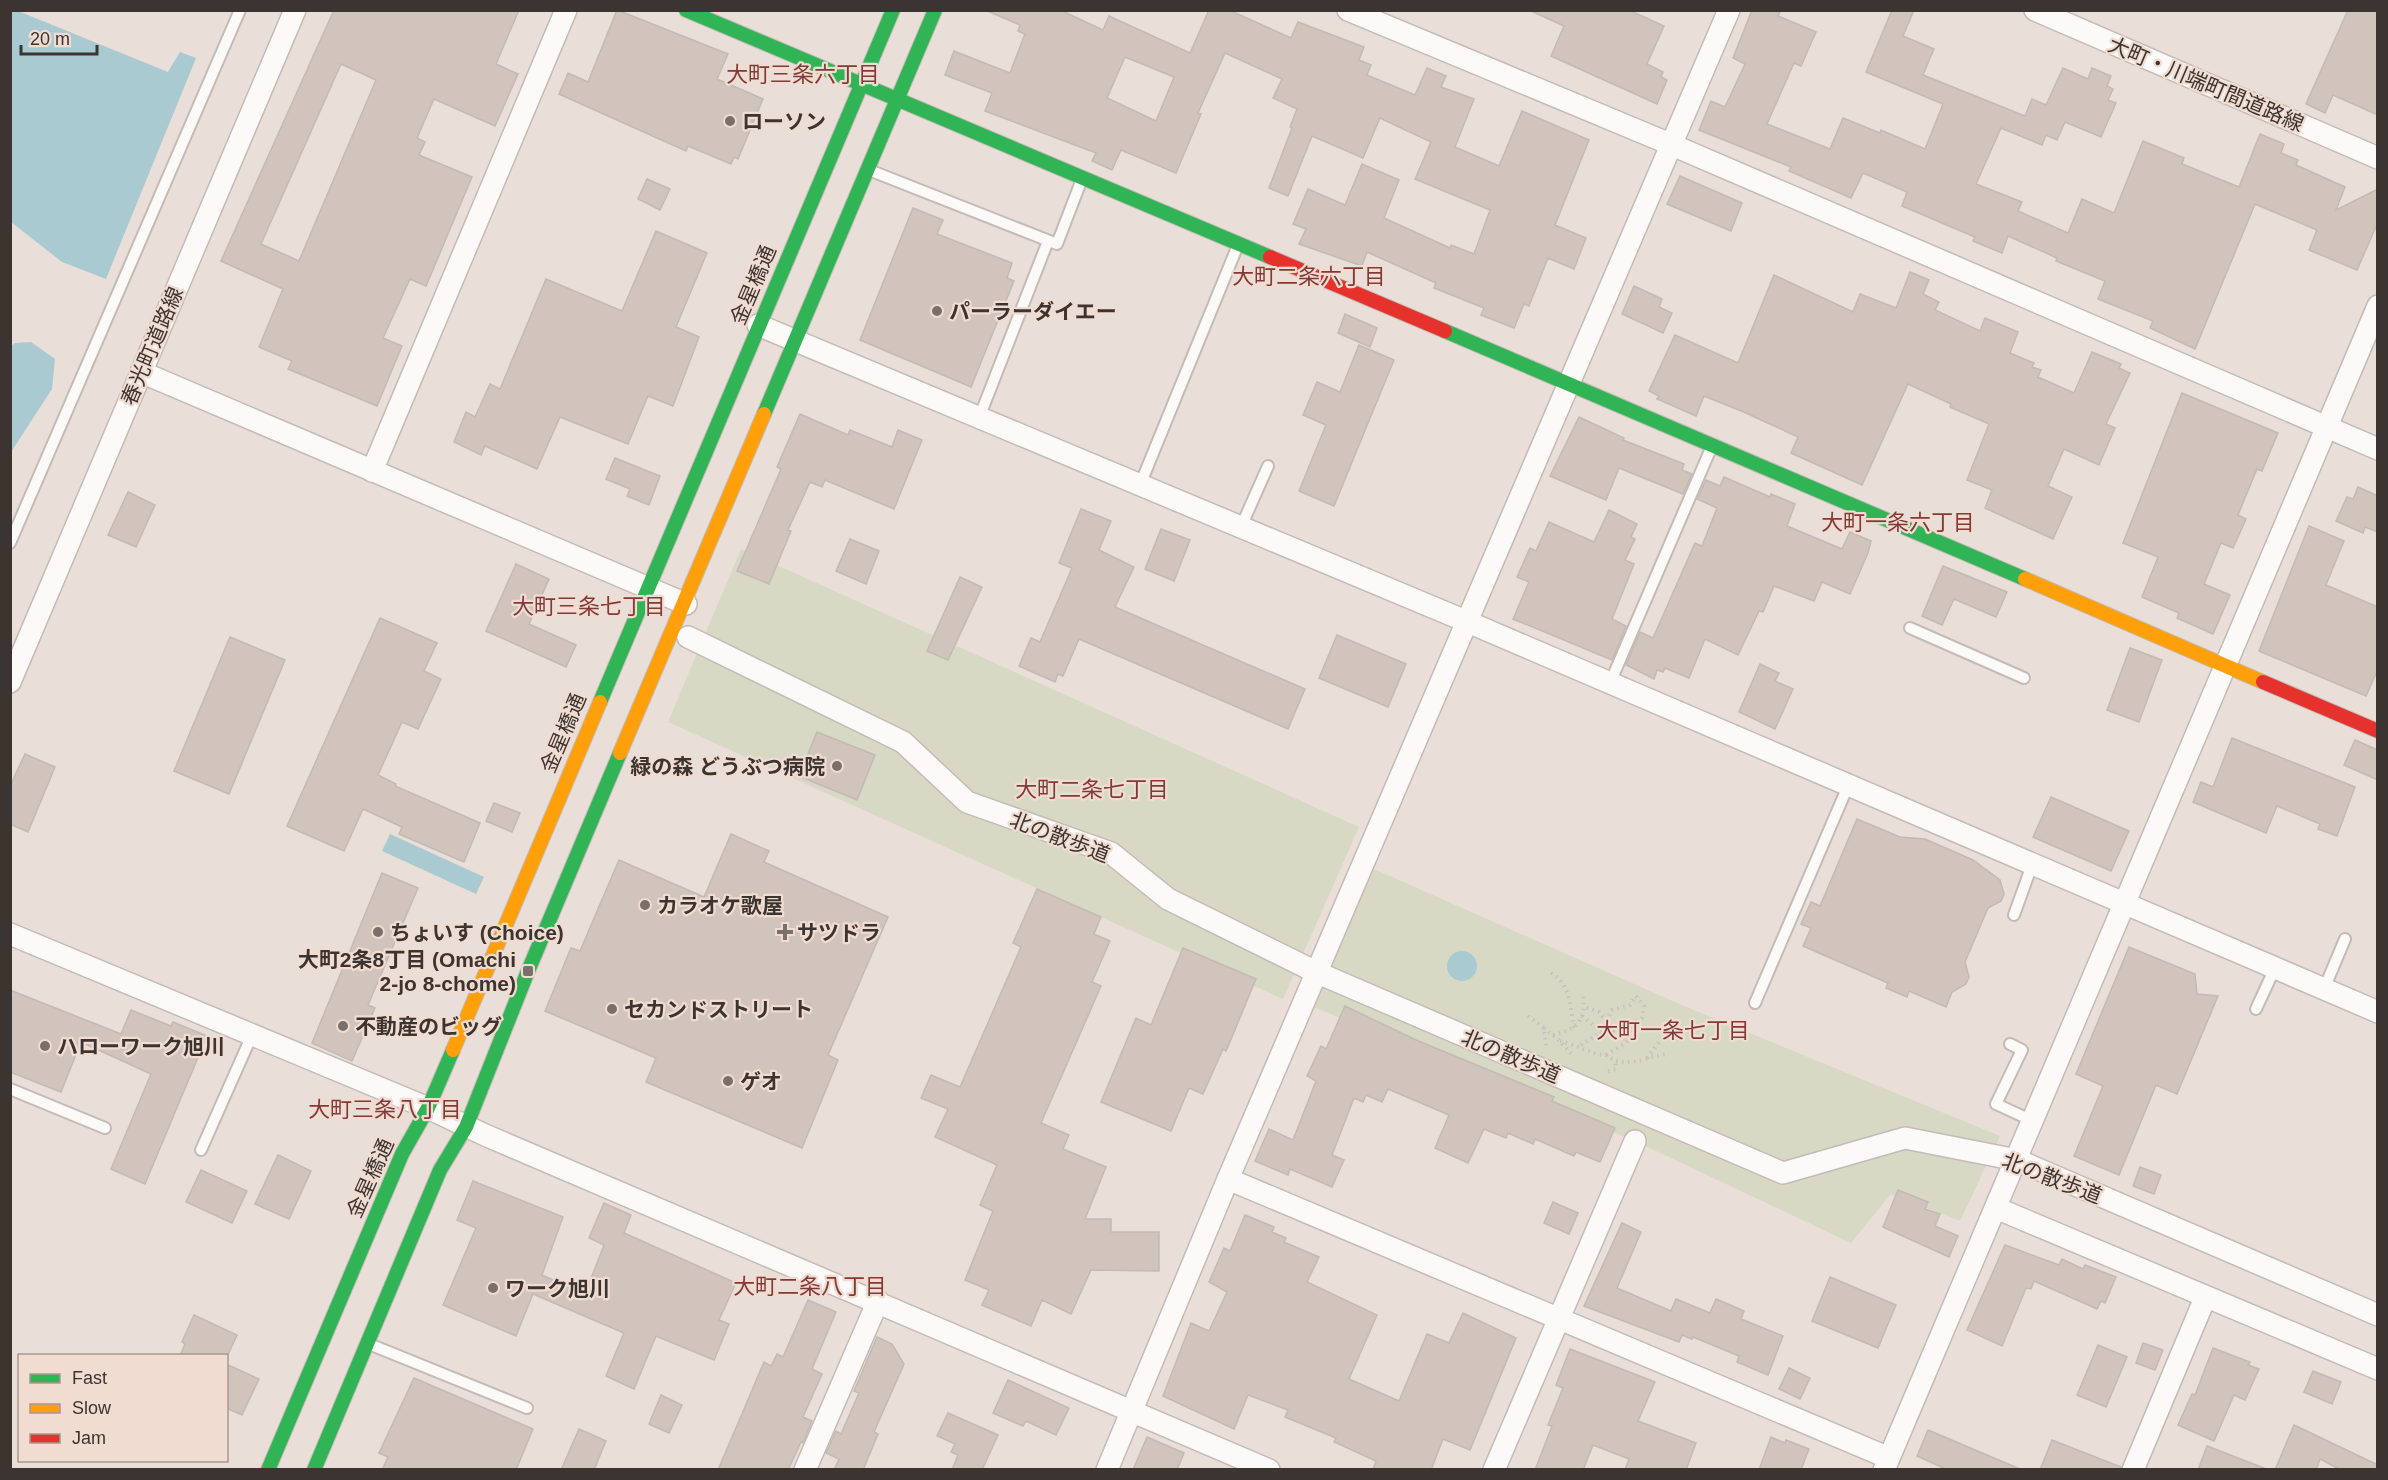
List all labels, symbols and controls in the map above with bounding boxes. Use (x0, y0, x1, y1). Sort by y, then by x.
scale bar (21, 18, 98, 56)
text: 20 m (30, 29, 70, 49)
street label: 大町・川端町間道路線 (2105, 32, 2307, 136)
district label: 大町三条六丁目 (726, 62, 880, 87)
place label: ローソン (742, 110, 826, 133)
marker: ローソン (723, 114, 737, 128)
street label: 金星橋通 (726, 242, 780, 328)
district label: 大町二条六丁目 (1232, 264, 1386, 289)
street label: 春光町道路線 (117, 284, 187, 408)
place label: パーラーダイエー (949, 300, 1117, 323)
marker: パーラーダイエー (930, 304, 944, 318)
district label: 大町一条六丁目 (1821, 510, 1975, 535)
district label: 大町三条七丁目 (512, 594, 666, 619)
street label: 金星橋通 (536, 690, 590, 776)
place label: 緑の森 どうぶつ病院 (630, 755, 825, 778)
marker: 緑の森 どうぶつ病院 (830, 759, 844, 773)
district label: 大町二条七丁目 (1015, 777, 1169, 802)
street label: 北の散歩道 (1007, 807, 1113, 867)
place label: カラオケ歌屋 (657, 894, 783, 917)
marker: カラオケ歌屋 (638, 898, 652, 912)
place label: ちょいす (Choice) (390, 921, 564, 944)
place label: サツドラ (797, 921, 881, 944)
marker: ちょいす (Choice) (371, 925, 385, 939)
marker: サツドラ (778, 925, 792, 939)
place label: 大町2条8丁目 (Omachi 2-jo 8-chome) (298, 948, 516, 995)
marker: 大町2条8丁目 (Omachi 2-jo 8-chome) (521, 964, 535, 978)
place label: セカンドストリート (624, 998, 813, 1021)
marker: セカンドストリート (605, 1002, 619, 1016)
place label: 不動産のビッグ (355, 1015, 502, 1038)
district label: 大町一条七丁目 (1596, 1018, 1750, 1043)
marker: 不動産のビッグ (336, 1019, 350, 1033)
street label: 北の散歩道 (1458, 1025, 1564, 1087)
place label: ハローワーク旭川 (57, 1035, 225, 1058)
marker: ハローワーク旭川 (38, 1039, 52, 1053)
place label: ゲオ (740, 1070, 782, 1093)
marker: ゲオ (721, 1074, 735, 1088)
district label: 大町三条八丁目 (308, 1097, 462, 1122)
street label: 金星橋通 (342, 1135, 398, 1221)
street label: 北の散歩道 (1999, 1148, 2105, 1208)
district label: 大町二条八丁目 (733, 1274, 887, 1299)
place label: ワーク旭川 (505, 1277, 610, 1300)
marker: ワーク旭川 (486, 1281, 500, 1295)
legend (18, 1354, 228, 1462)
text: Fast (72, 1368, 107, 1388)
text: Slow (72, 1398, 112, 1418)
text: Jam (72, 1428, 106, 1448)

